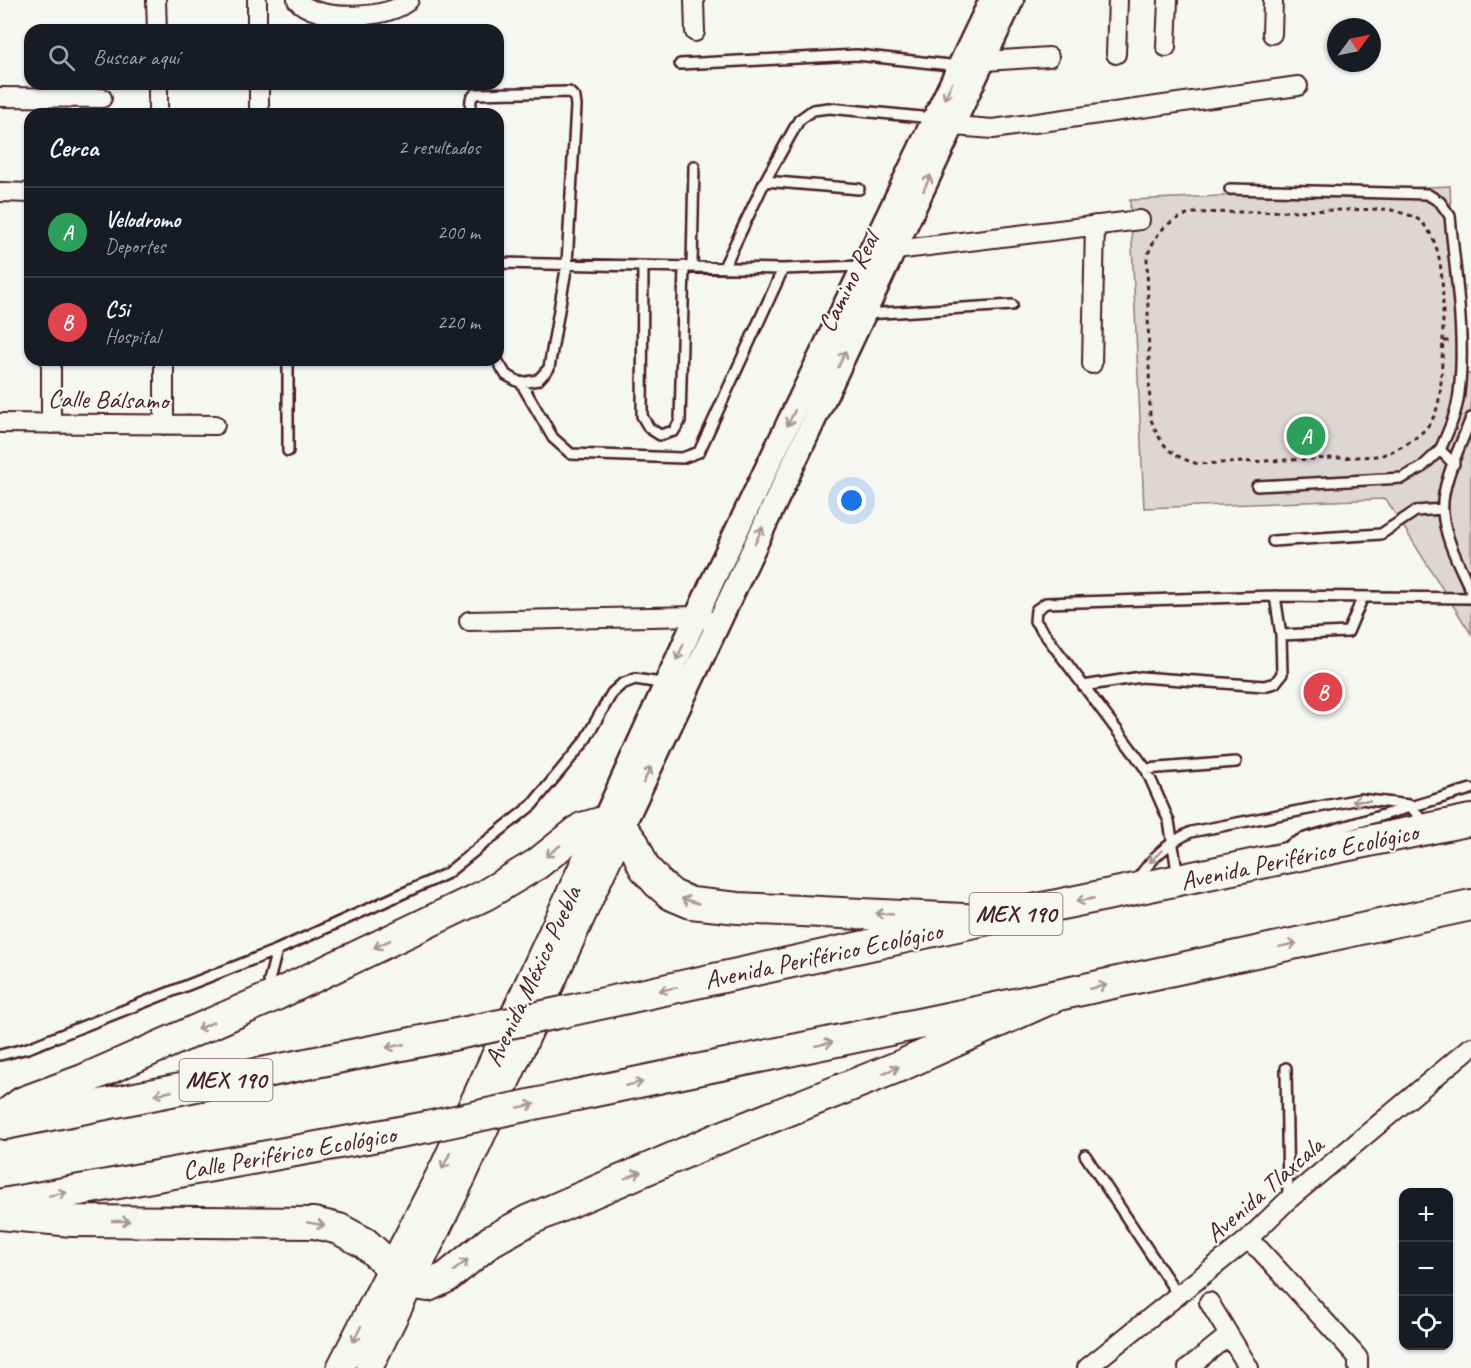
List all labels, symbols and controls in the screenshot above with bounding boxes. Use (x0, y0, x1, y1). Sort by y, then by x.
north arrow (1327, 18, 1381, 72)
search box (24, 24, 504, 90)
icon: search (45, 41, 78, 74)
text: Buscar aquí (93, 43, 179, 71)
one-way arrow (942, 82, 954, 100)
text: Cerca (48, 131, 98, 164)
text: 2 resultados (398, 135, 480, 160)
one-way arrow (922, 175, 934, 193)
text: Velodromo (105, 206, 180, 234)
text: A (62, 220, 73, 245)
text: 200 m (437, 220, 480, 245)
street label: Camino Real (810, 223, 889, 338)
text: Deportes (105, 234, 165, 259)
text: C5i (105, 296, 129, 324)
text: B (62, 310, 73, 335)
text: 220 m (437, 310, 480, 335)
text: Hospital (105, 324, 160, 349)
one-way arrow (837, 350, 849, 368)
street label: Calle Bálsamo (48, 382, 171, 417)
one-way arrow (785, 409, 796, 427)
pin: A (1286, 414, 1326, 458)
your location (837, 486, 866, 515)
one-way arrow (753, 527, 765, 545)
one-way arrow (673, 642, 685, 660)
pin: B (1304, 670, 1342, 714)
one-way arrow (642, 767, 653, 785)
one-way arrow (1351, 795, 1371, 807)
street label: Avenida Periférico Ecológico (1177, 815, 1424, 898)
one-way arrow (545, 845, 561, 858)
one-way arrow (1148, 849, 1163, 863)
street label: Avenida México Puebla (476, 879, 589, 1072)
road number: MEX 190 (970, 893, 1062, 935)
one-way arrow (681, 895, 700, 906)
one-way arrow (1075, 895, 1094, 907)
one-way arrow (874, 909, 894, 920)
street label: Avenida Periférico Ecológico (701, 914, 948, 997)
one-way arrow (374, 939, 392, 951)
one-way arrow (1278, 939, 1297, 950)
one-way arrow (1088, 980, 1107, 992)
one-way arrow (659, 984, 678, 995)
one-way arrow (197, 1021, 215, 1032)
one-way arrow (814, 1038, 834, 1049)
one-way arrow (386, 1041, 405, 1052)
road number: MEX 190 (180, 1059, 272, 1101)
one-way arrow (882, 1064, 900, 1075)
one-way arrow (624, 1077, 643, 1089)
one-way arrow (153, 1088, 173, 1099)
one-way arrow (516, 1100, 535, 1111)
street label: Calle Periférico Ecológico (180, 1117, 401, 1187)
street label: Avenida Tlaxcala (1198, 1128, 1332, 1250)
one-way arrow (439, 1151, 451, 1169)
one-way arrow (623, 1169, 642, 1180)
one-way arrow (47, 1188, 67, 1199)
map controls (1399, 1188, 1453, 1350)
button: + (1399, 1188, 1453, 1242)
one-way arrow (111, 1215, 131, 1227)
one-way arrow (306, 1219, 325, 1230)
button: − (1399, 1242, 1453, 1296)
one-way arrow (453, 1259, 469, 1272)
button: locate (1399, 1296, 1453, 1350)
one-way arrow (350, 1325, 362, 1343)

